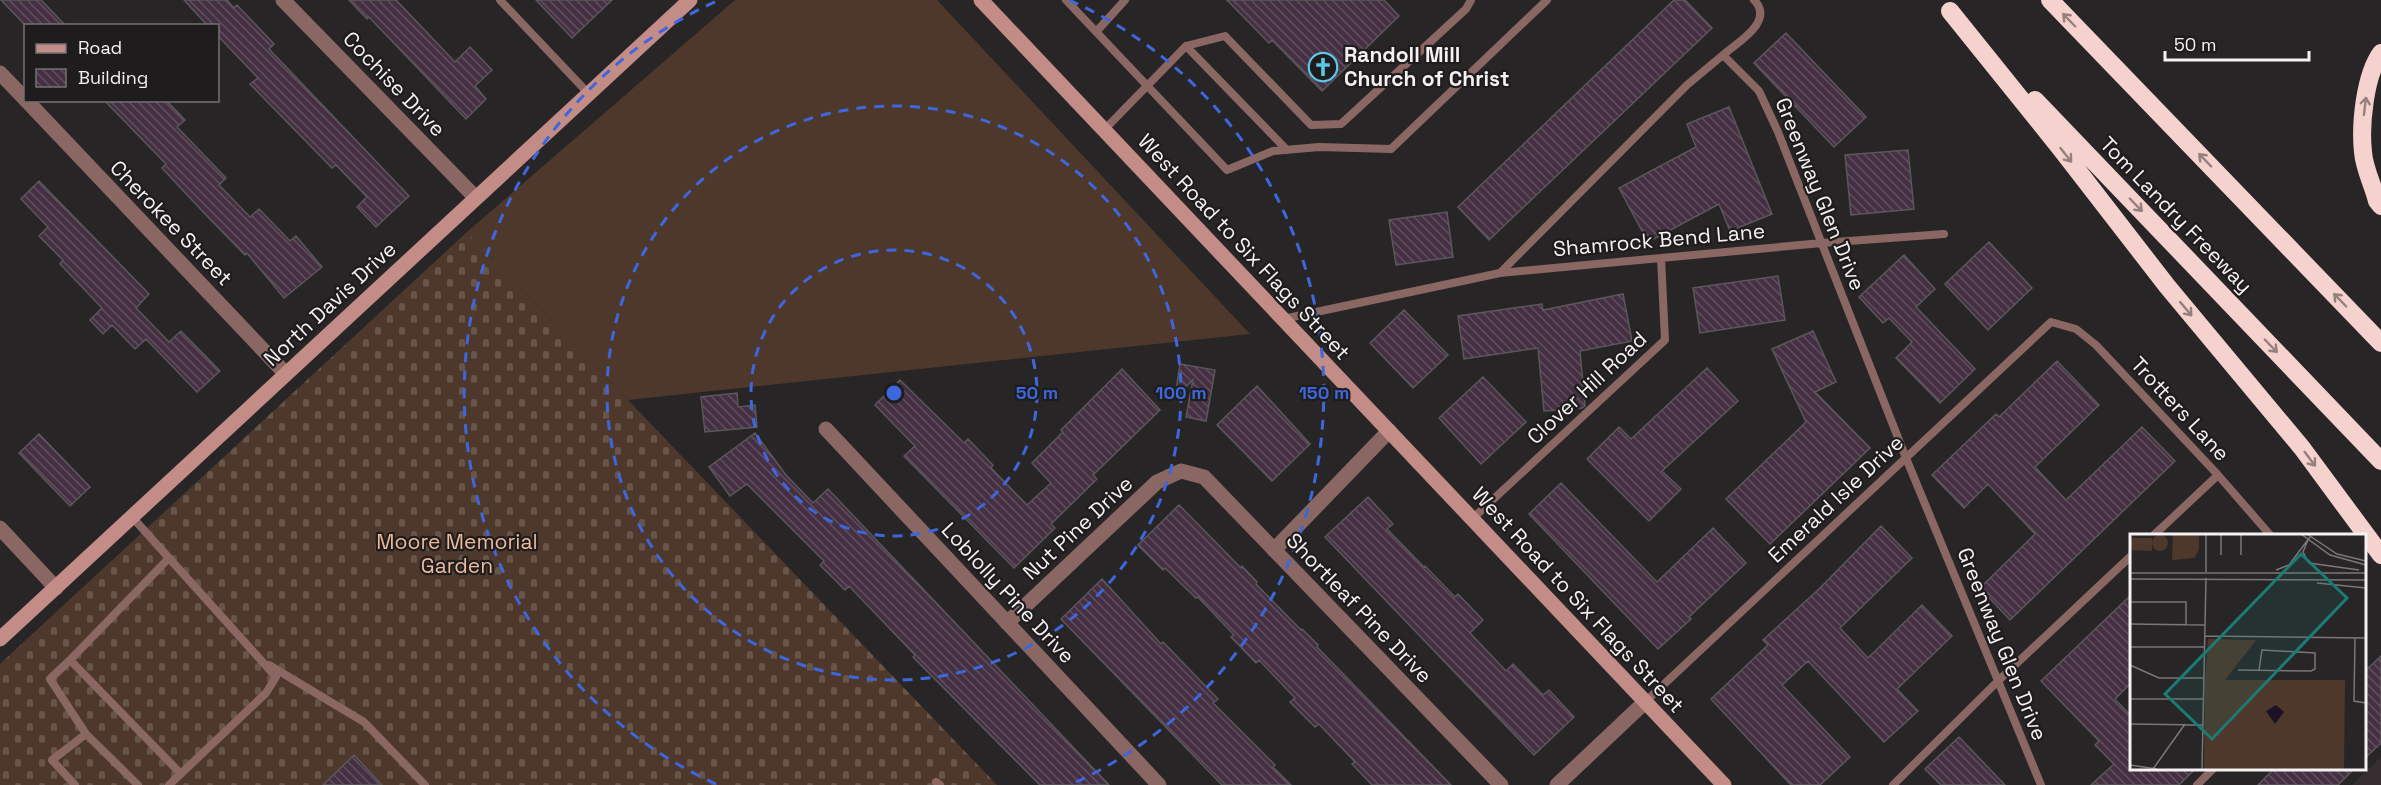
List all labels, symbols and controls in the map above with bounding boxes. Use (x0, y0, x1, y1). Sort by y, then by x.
one-way arrow (2062, 12, 2077, 27)
legend (24, 24, 219, 102)
scale bar (2165, 24, 2309, 62)
street label: Cochise Drive (337, 25, 451, 142)
text: 50 m (2174, 33, 2216, 56)
text: Road (78, 36, 122, 59)
place label: Randoll Mill Church of Christ (1344, 41, 1509, 92)
church icon: Randoll Mill Church of Christ (1307, 51, 1339, 83)
text: Building (78, 66, 148, 89)
street label: Greenway Glen Drive (1769, 93, 1872, 294)
one-way arrow (2360, 97, 2371, 117)
street label: West Road to Six Flags Street (1132, 128, 1356, 365)
street label: Tom Landry Freeway (2095, 131, 2258, 299)
one-way arrow (2059, 147, 2072, 163)
one-way arrow (2198, 153, 2212, 168)
street label: Cherokee Street (105, 154, 238, 291)
one-way arrow (2129, 197, 2143, 212)
street label: Shamrock Bend Lane (1552, 217, 1766, 262)
street label: North Davis Drive (258, 235, 402, 372)
one-way arrow (2333, 293, 2348, 308)
one-way arrow (2179, 301, 2192, 317)
street label: Clover Hill Road (1521, 325, 1652, 450)
one-way arrow (2263, 338, 2278, 353)
street label: Trotters Lane (2125, 351, 2236, 467)
text: 50 m (1016, 381, 1058, 404)
text: 100 m (1155, 381, 1207, 404)
text: 150 m (1299, 381, 1349, 404)
centre of rings (884, 383, 904, 403)
street label: Emerald Isle Drive (1762, 429, 1909, 568)
one-way arrow (2303, 451, 2316, 467)
street label: Nut Pine Drive (1017, 470, 1138, 585)
street label: West Road to Six Flags Street (1466, 481, 1690, 718)
street label: Loblolly Pine Drive (936, 516, 1081, 669)
street label: Shortleaf Pine Drive (1281, 527, 1438, 689)
park label: Moore Memorial Garden (376, 528, 538, 579)
inset map (2130, 534, 2366, 770)
street label: Greenway Glen Drive (1951, 543, 2054, 744)

